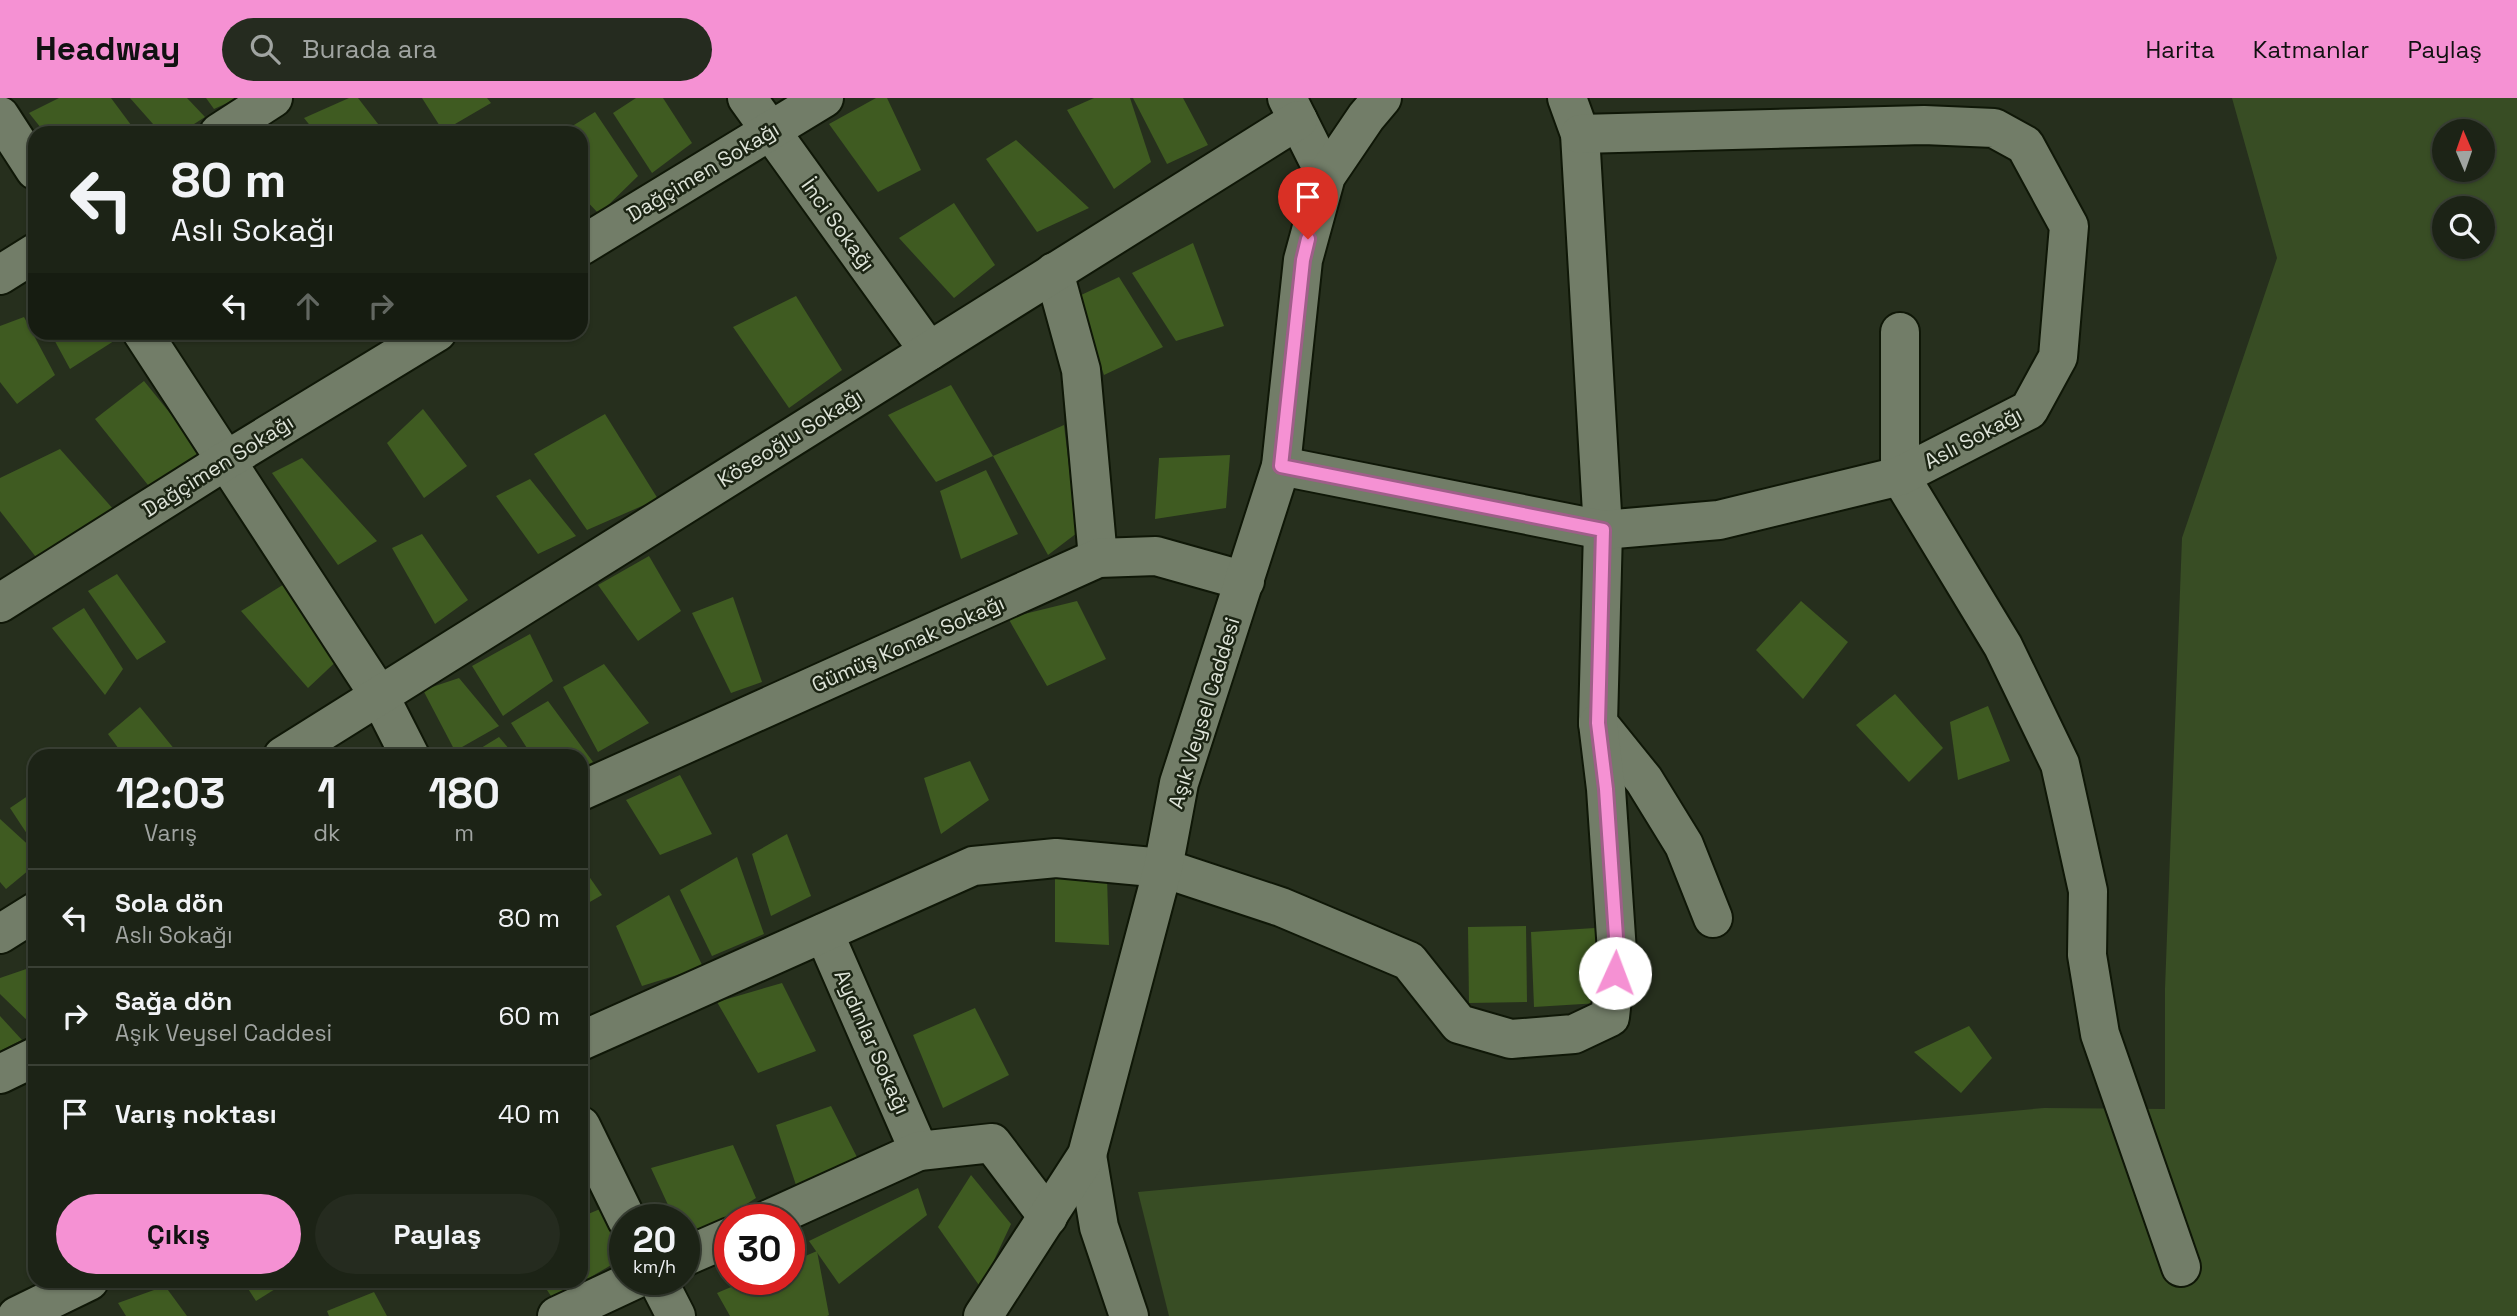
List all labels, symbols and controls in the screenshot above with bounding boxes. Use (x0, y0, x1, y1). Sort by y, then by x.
search box (222, 18, 712, 81)
text: Headway (35, 28, 180, 70)
icon: search (246, 30, 284, 68)
text: Burada ara (302, 32, 437, 66)
text: Harita (2146, 34, 2215, 65)
text: Katmanlar (2253, 34, 2369, 65)
text: Paylaş (2407, 34, 2482, 65)
street label: Dağçimen Sokağı (622, 115, 784, 228)
north arrow (2432, 119, 2496, 182)
map controls (2432, 119, 2495, 259)
text: 80 m (171, 149, 286, 211)
icon: left (56, 154, 147, 245)
pin (1278, 167, 1338, 239)
street label: İnci Sokağı (796, 173, 881, 276)
icon: arrive (1289, 178, 1327, 216)
button: search (2432, 196, 2495, 259)
text: Aslı Sokağı (171, 210, 335, 250)
icon: left (216, 287, 254, 325)
icon: ahead (289, 287, 327, 325)
icon: right (362, 287, 400, 325)
street label: Köseoğlu Sokağı (712, 382, 867, 493)
street label: Aslı Sokağı (1919, 400, 2026, 475)
street label: Dağçimen Sokağı (137, 408, 298, 523)
street label: Gümüş Konak Sokağı (807, 589, 1008, 698)
street label: Aşık Veysel Caddesi (1162, 614, 1245, 812)
text: 12:03 (116, 767, 225, 820)
text: 1 (317, 767, 336, 820)
text: 180 (429, 767, 500, 820)
text: Varış (144, 818, 197, 848)
text: dk (313, 818, 340, 848)
text: m (454, 818, 474, 848)
text: Sola dön (115, 886, 224, 920)
icon: left (56, 899, 94, 937)
text: 80 m (498, 901, 560, 935)
text: Aslı Sokağı (115, 920, 233, 950)
position arrow (1578, 936, 1652, 1010)
street label: Aydınlar Sokağı (829, 965, 916, 1118)
text: Sağa dön (115, 984, 232, 1018)
icon: right (56, 997, 94, 1035)
text: 60 m (498, 999, 560, 1033)
text: Aşık Veysel Caddesi (115, 1018, 332, 1048)
icon: arrive (56, 1095, 94, 1133)
text: Varış noktası (115, 1097, 277, 1131)
text: 40 m (498, 1097, 560, 1131)
button: Çıkış (56, 1194, 301, 1274)
button: Paylaş (315, 1194, 560, 1274)
speed limit sign: 30 (714, 1204, 805, 1295)
text: 20 (633, 1218, 676, 1262)
text: km/h (633, 1255, 676, 1278)

